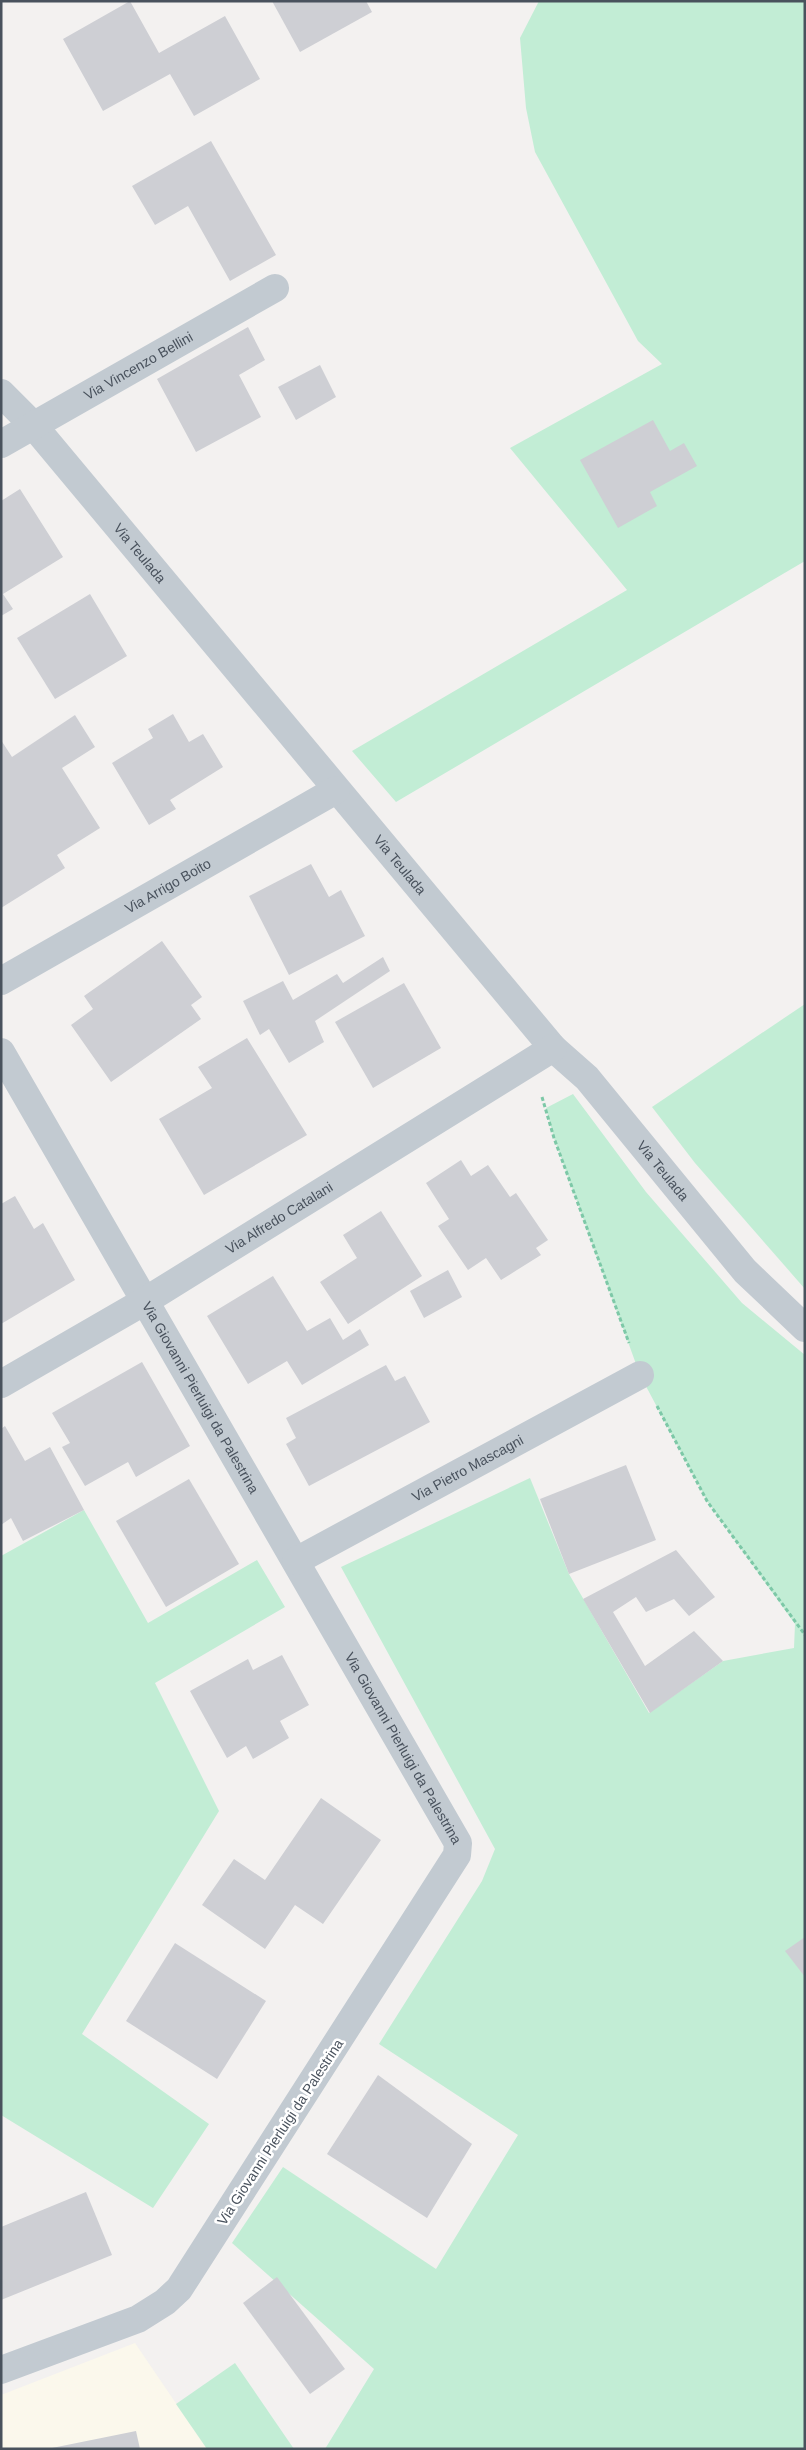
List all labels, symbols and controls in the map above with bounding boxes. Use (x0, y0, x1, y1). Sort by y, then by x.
street label: Via Vincenzo Bellini (81, 329, 196, 403)
street label: Via Teulada (110, 520, 169, 586)
street label: Via Teulada (371, 832, 430, 898)
street label: Via Arrigo Boito (122, 855, 214, 917)
street label: Via Teulada (634, 1138, 692, 1204)
street label: Via Alfredo Catalani (223, 1179, 336, 1257)
street label: Via Giovanni Pierluigi da Palestrina (139, 1299, 262, 1496)
street label: Via Pietro Mascagni (409, 1432, 526, 1505)
street label: Via Giovanni Pierluigi da Palestrina (342, 1649, 465, 1847)
street label: Via Giovanni Pierluigi da Palestrina (214, 2036, 346, 2228)

